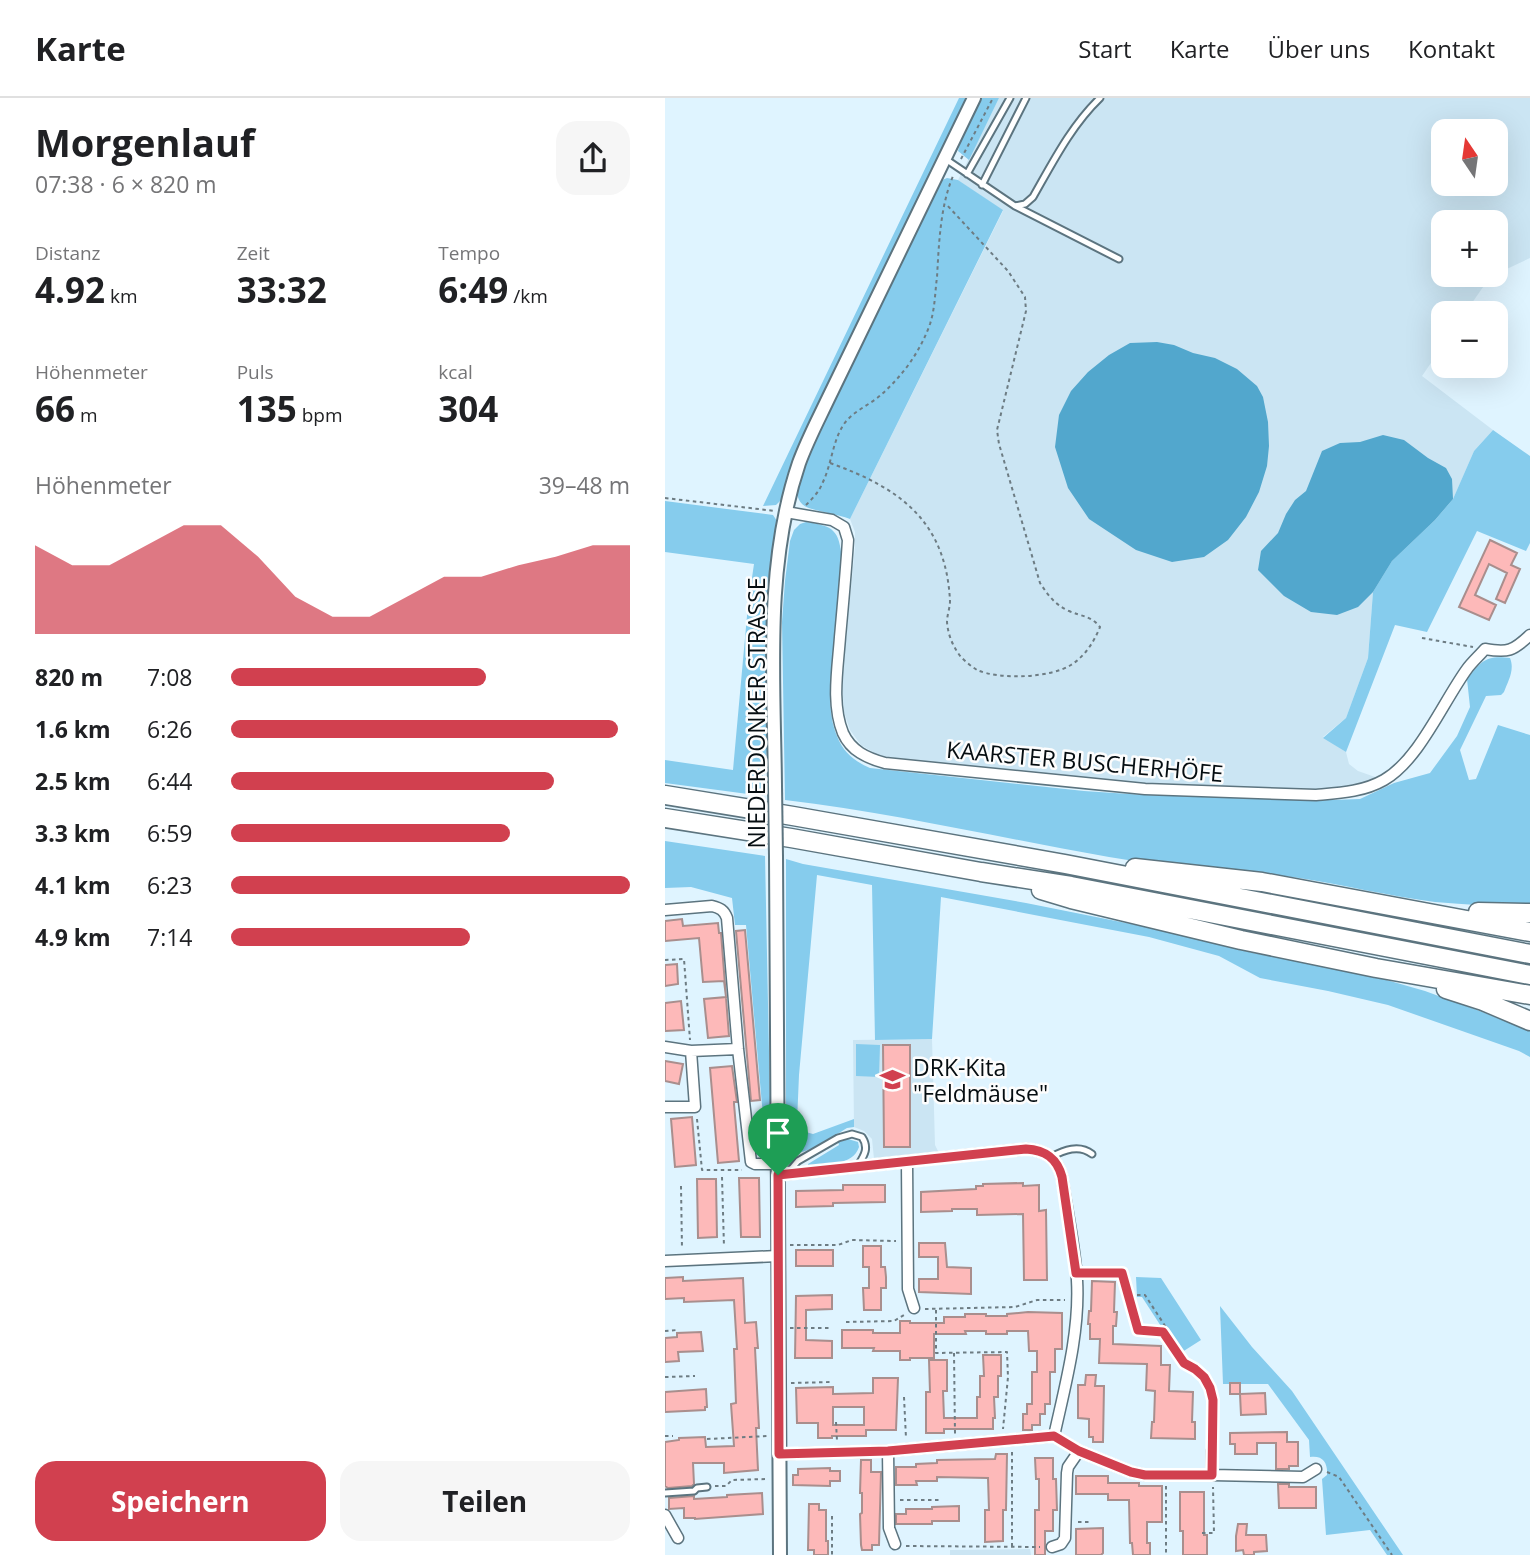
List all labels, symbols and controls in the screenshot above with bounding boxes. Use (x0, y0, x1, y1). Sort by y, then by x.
text: Karte (35, 26, 126, 71)
text: Start (1078, 32, 1132, 65)
text: Karte (1170, 32, 1230, 65)
text: Über uns (1268, 32, 1370, 65)
text: Kontakt (1408, 32, 1495, 65)
text: Morgenlauf (35, 116, 255, 168)
north arrow (1431, 119, 1509, 196)
map controls (1431, 119, 1508, 378)
button: share (556, 121, 630, 195)
text: 07:38 · 6 × 820 m (35, 168, 217, 200)
button: + (1431, 210, 1508, 287)
text: Distanz (35, 240, 101, 266)
text: Zeit (237, 240, 270, 266)
text: Tempo (438, 240, 500, 266)
text: 4.92 (35, 266, 105, 313)
text: 33:32 (237, 266, 327, 313)
text: 6:49 (438, 266, 508, 313)
text: km (105, 283, 138, 309)
text: /km (508, 283, 548, 309)
button: − (1431, 301, 1508, 378)
text: Höhenmeter (35, 359, 148, 385)
text: Puls (237, 359, 274, 385)
text: kcal (438, 359, 473, 385)
text: 66 (35, 385, 75, 432)
text: 135 (237, 385, 297, 432)
text: 304 (438, 385, 498, 432)
text: m (75, 402, 98, 428)
text: bpm (297, 402, 342, 428)
text: Höhenmeter (35, 469, 172, 501)
text: 39–48 m (539, 469, 630, 501)
street label: NIEDERDONKER STRASSE (740, 577, 772, 849)
text: 820 m (35, 661, 103, 693)
text: 7:08 (147, 661, 193, 693)
text: 1.6 km (35, 713, 111, 745)
text: 6:26 (147, 713, 193, 745)
street label: KAARSTER BUSCHERHÖFE (945, 733, 1225, 789)
text: 2.5 km (35, 765, 111, 797)
text: 6:44 (147, 765, 193, 797)
text: 3.3 km (35, 817, 111, 849)
text: 6:59 (147, 817, 193, 849)
text: 4.1 km (35, 869, 111, 901)
text: 6:23 (147, 869, 193, 901)
text: 4.9 km (35, 921, 111, 953)
text: 7:14 (147, 921, 193, 953)
place label: DRK-Kita "Feldmäuse" (913, 1051, 1048, 1109)
school or university icon: DRK-Kita "Feldmäuse" (879, 1066, 907, 1094)
pin (748, 1103, 808, 1175)
icon: arrive (759, 1114, 797, 1152)
button: Speichern (35, 1461, 326, 1541)
button: Teilen (340, 1461, 630, 1541)

